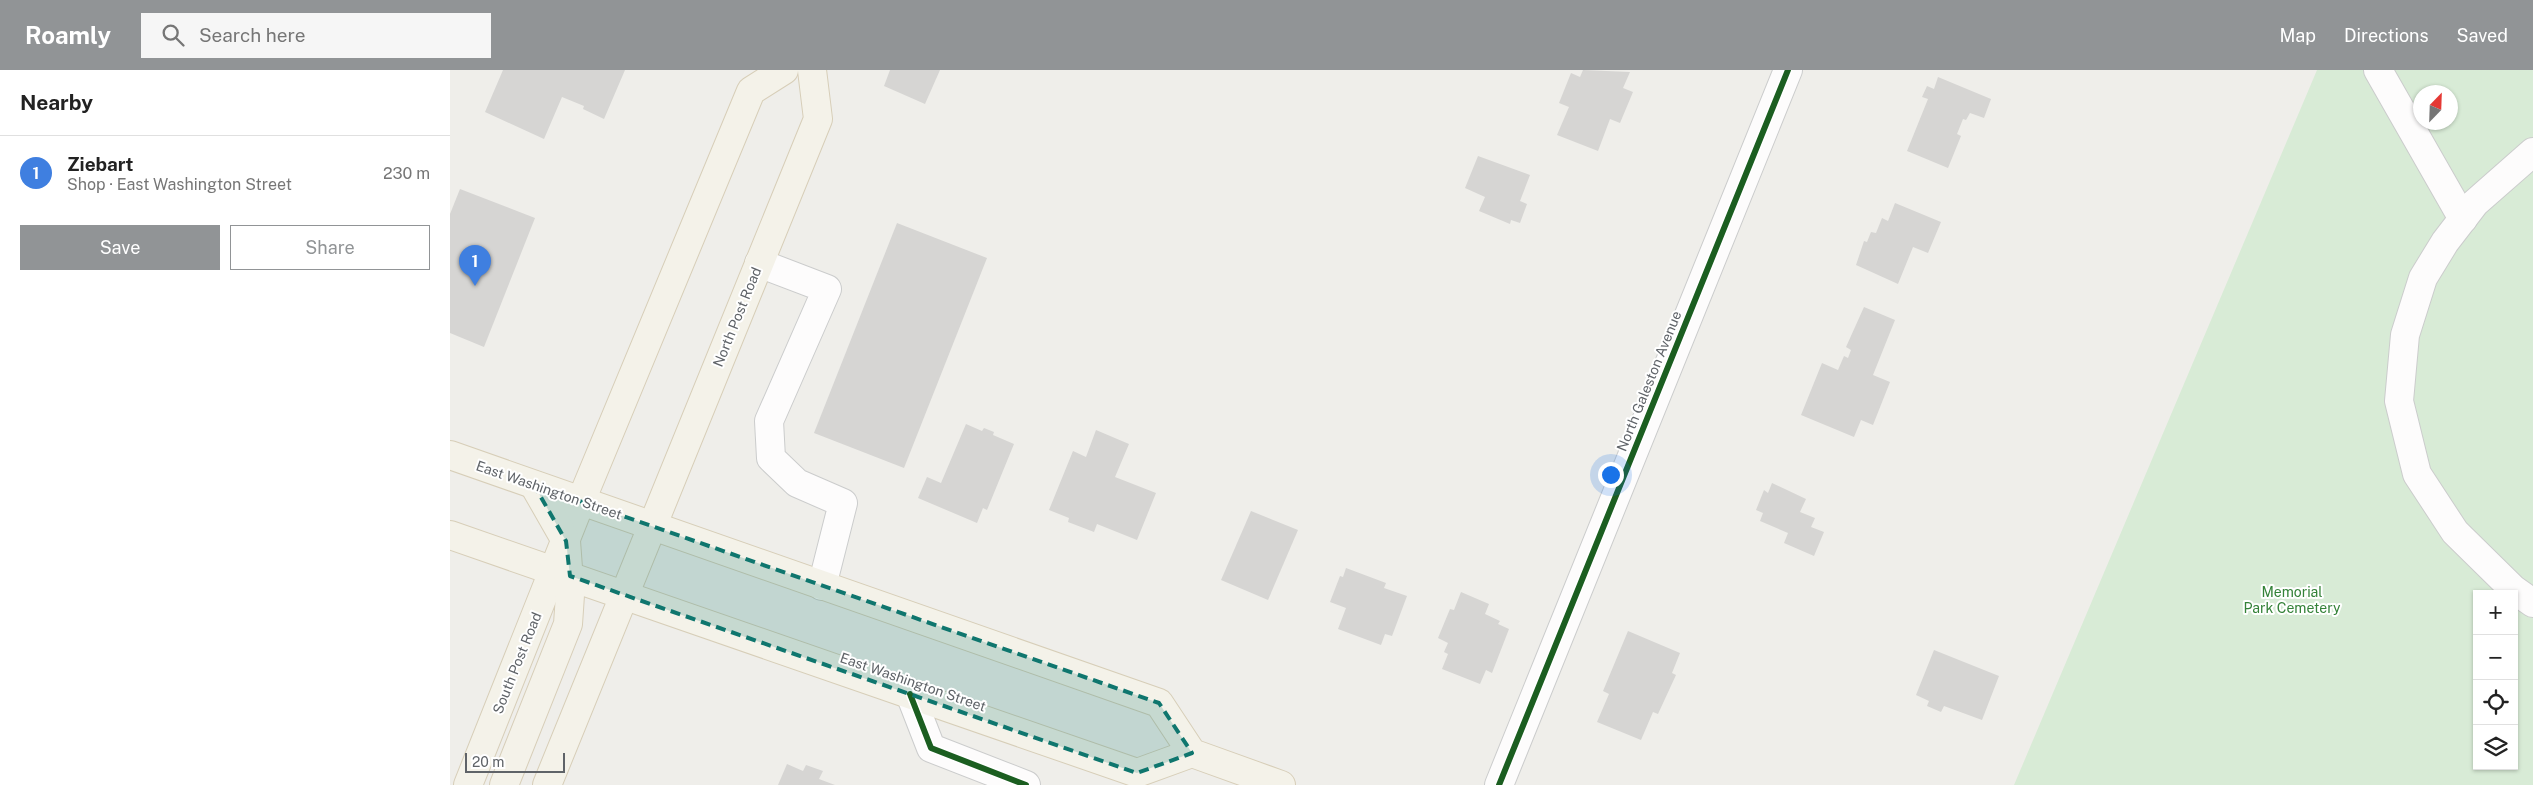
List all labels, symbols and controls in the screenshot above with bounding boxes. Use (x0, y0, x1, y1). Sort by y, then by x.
search box (141, 13, 491, 58)
text: Roamly (25, 21, 111, 49)
icon: search (159, 21, 187, 49)
text: Search here (199, 24, 306, 46)
text: Map (2279, 25, 2316, 46)
text: Directions (2344, 25, 2429, 46)
text: Saved (2457, 25, 2508, 46)
north arrow (2413, 85, 2458, 130)
text: Nearby (20, 90, 93, 115)
text: Ziebart (67, 153, 134, 175)
text: 1 (33, 164, 39, 183)
text: 230 m (383, 164, 430, 183)
text: Shop · East Washington Street (67, 175, 292, 194)
button: Save (20, 225, 220, 270)
button: Share (230, 225, 430, 270)
pin: 1 (459, 245, 491, 286)
street label: North Post Road (710, 265, 764, 369)
street label: North Galeston Avenue (1613, 308, 1685, 454)
street label: East Washington Street (474, 457, 624, 523)
your location (1598, 462, 1624, 488)
park label: Memorial Park Cemetery (2244, 584, 2341, 616)
map controls (2473, 590, 2518, 770)
button: + (2473, 590, 2518, 635)
street label: South Post Road (489, 610, 545, 716)
button: − (2473, 635, 2518, 680)
street label: East Washington Street (838, 649, 988, 715)
button: locate (2473, 680, 2518, 725)
button: layers (2473, 725, 2518, 770)
scale bar (465, 750, 565, 773)
text: 20 m (472, 754, 504, 770)

